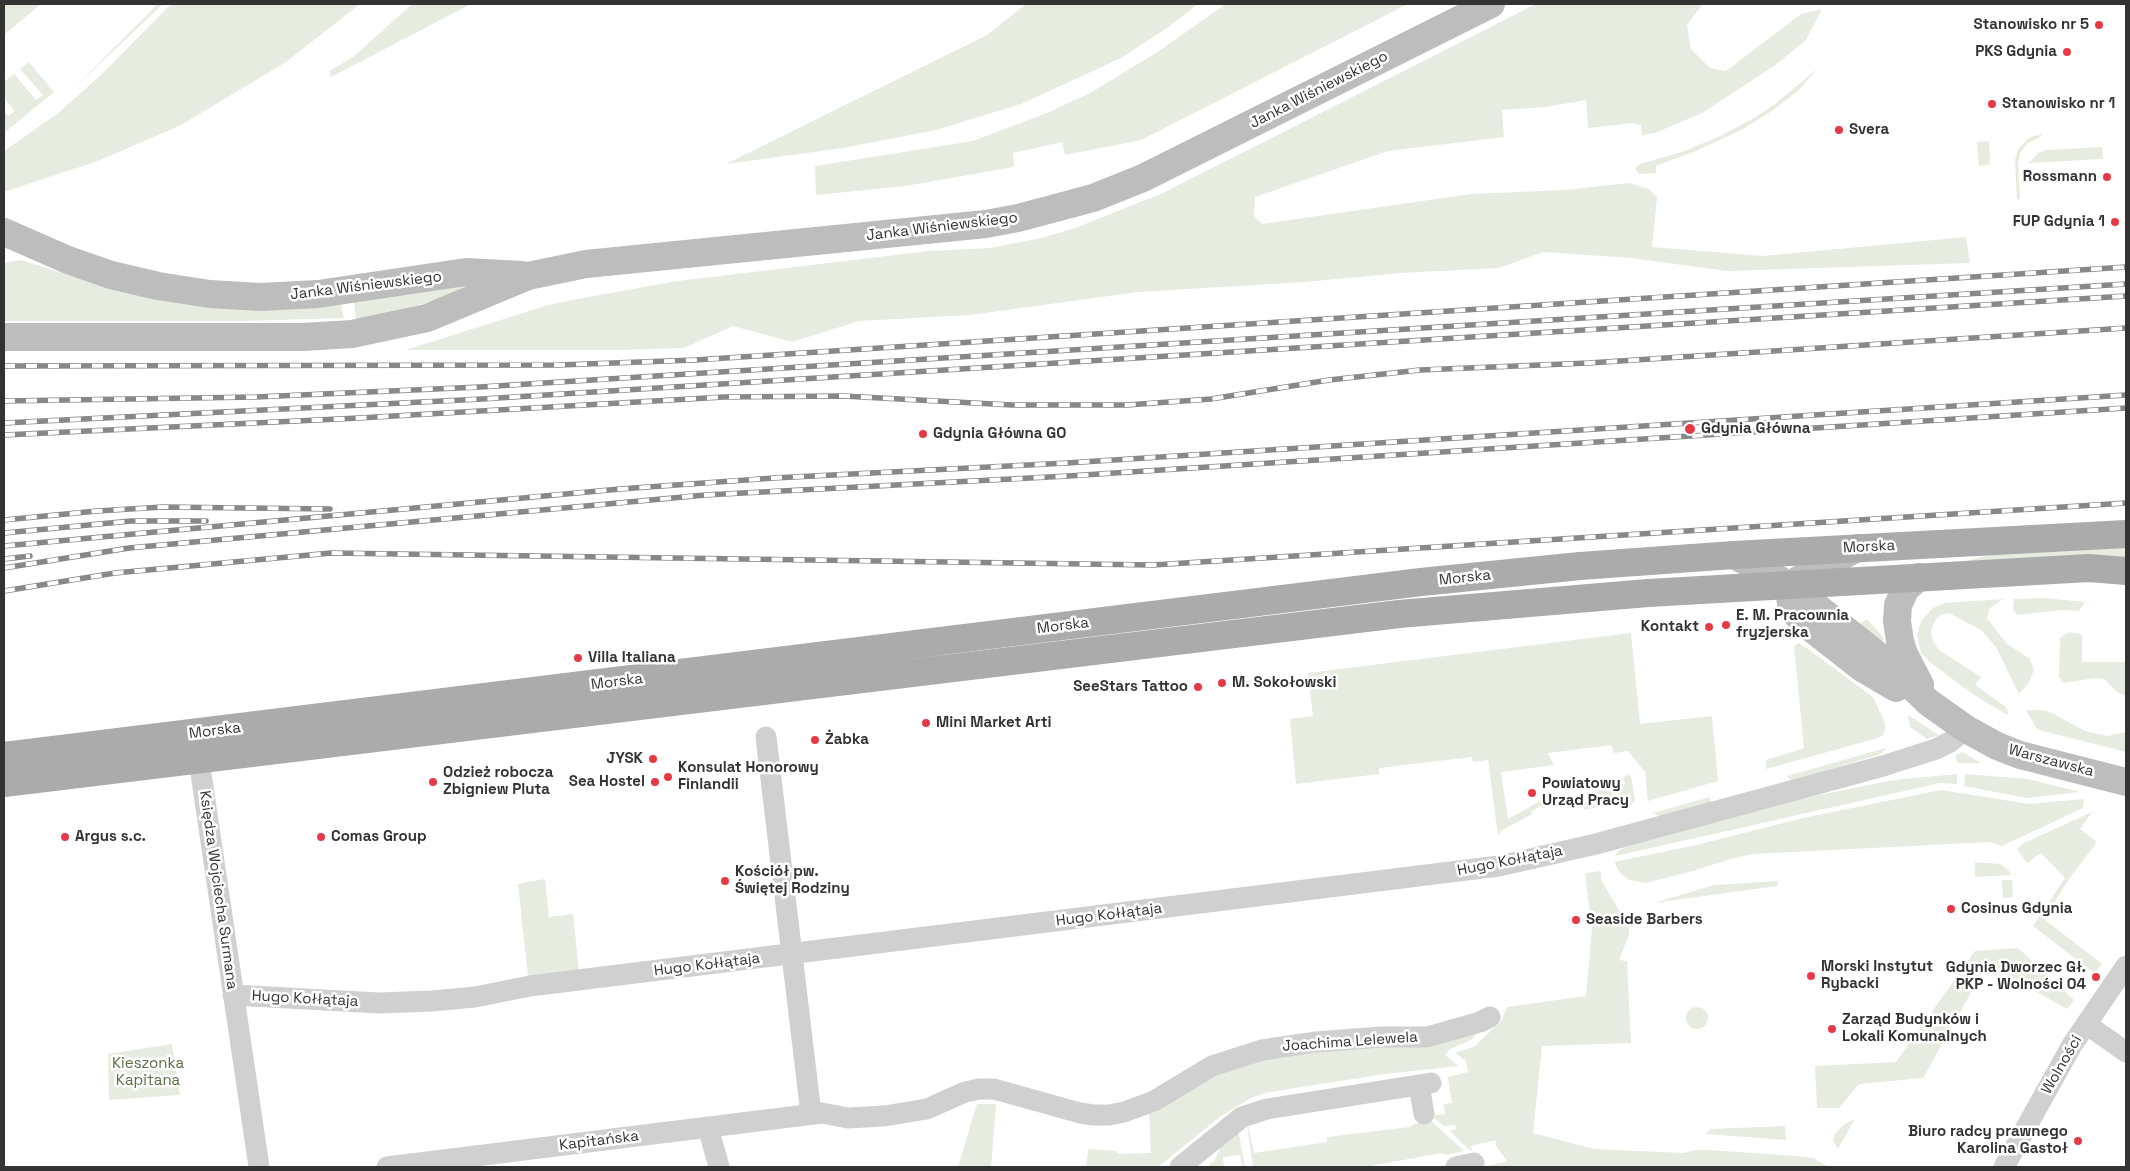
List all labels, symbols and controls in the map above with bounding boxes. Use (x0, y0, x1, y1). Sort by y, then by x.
place label: Stanowisko nr 5 (1973, 16, 2089, 34)
marker: Stanowisko nr 5 (2093, 19, 2105, 31)
place label: PKS Gdynia (1975, 43, 2057, 61)
marker: PKS Gdynia (2061, 46, 2073, 58)
street label: Janka Wiśniewskiego (1247, 47, 1391, 133)
place label: Stanowisko nr 1 (2002, 95, 2115, 113)
marker: Stanowisko nr 1 (1986, 98, 1998, 110)
place label: Svera (1849, 121, 1889, 139)
marker: Svera (1833, 124, 1845, 136)
place label: Rossmann (2023, 168, 2097, 186)
marker: Rossmann (2101, 171, 2113, 183)
street label: Janka Wiśniewskiego (865, 209, 1019, 245)
place label: FUP Gdynia 1 (2013, 213, 2105, 231)
marker: FUP Gdynia 1 (2109, 216, 2121, 228)
street label: Janka Wiśniewskiego (289, 268, 443, 304)
place label: Gdynia Główna (1701, 420, 1810, 438)
marker: Gdynia Główna (1683, 422, 1697, 436)
place label: Gdynia Główna GO (933, 425, 1066, 443)
marker: Gdynia Główna GO (917, 428, 929, 440)
street label: Morska (1842, 537, 1896, 557)
street label: Morska (1438, 566, 1492, 590)
place label: E. M. Pracownia fryzjerska (1736, 607, 1849, 642)
street label: Morska (1036, 614, 1090, 638)
place label: Kontakt (1641, 618, 1699, 636)
marker: E. M. Pracownia fryzjerska (1720, 619, 1732, 631)
marker: Kontakt (1703, 621, 1715, 633)
place label: Villa Italiana (588, 649, 676, 667)
marker: Villa Italiana (572, 652, 584, 664)
street label: Morska (590, 670, 644, 694)
place label: M. Sokołowski (1232, 674, 1336, 692)
marker: M. Sokołowski (1216, 677, 1228, 689)
place label: SeeStars Tattoo (1073, 678, 1188, 696)
marker: SeeStars Tattoo (1192, 681, 1204, 693)
place label: Mini Market Arti (936, 714, 1051, 732)
marker: Mini Market Arti (920, 717, 932, 729)
street label: Morska (188, 719, 242, 743)
place label: Żabka (825, 731, 869, 749)
marker: Żabka (809, 734, 821, 746)
street label: Warszawska (2006, 741, 2096, 781)
place label: JYSK (606, 750, 643, 768)
marker: JYSK (647, 753, 659, 765)
place label: Konsulat Honorowy Finlandii (678, 759, 819, 794)
place label: Odzież robocza Zbigniew Pluta (443, 764, 553, 799)
marker: Konsulat Honorowy Finlandii (662, 771, 674, 783)
place label: Sea Hostel (569, 773, 645, 791)
place label: Powiatowy Urząd Pracy (1542, 775, 1629, 810)
marker: Odzież robocza Zbigniew Pluta (427, 776, 439, 788)
marker: Sea Hostel (649, 776, 661, 788)
marker: Powiatowy Urząd Pracy (1526, 787, 1538, 799)
street label: Księdza Wojciecha Surmana (195, 789, 241, 991)
place label: Argus s.c. (75, 828, 146, 846)
place label: Comas Group (331, 828, 427, 846)
marker: Argus s.c. (59, 831, 71, 843)
marker: Comas Group (315, 831, 327, 843)
street label: Hugo Kołłątaja (1456, 842, 1564, 880)
place label: Kościół pw. Świętej Rodziny (735, 863, 850, 898)
marker: Kościół pw. Świętej Rodziny (719, 875, 731, 887)
street label: Hugo Kołłątaja (1055, 900, 1163, 930)
place label: Cosinus Gdynia (1961, 900, 2072, 918)
marker: Cosinus Gdynia (1945, 903, 1957, 915)
place label: Seaside Barbers (1586, 911, 1703, 929)
marker: Seaside Barbers (1570, 914, 1582, 926)
street label: Hugo Kołłątaja (653, 950, 761, 980)
place label: Morski Instytut Rybacki (1821, 958, 1933, 993)
place label: Gdynia Dworzec Gł. PKP - Wolności 04 (1946, 959, 2086, 994)
marker: Morski Instytut Rybacki (1805, 970, 1817, 982)
marker: Gdynia Dworzec Gł. PKP - Wolności 04 (2090, 971, 2102, 983)
street label: Hugo Kołłątaja (251, 987, 359, 1011)
place label: Zarząd Budynków i Lokali Komunalnych (1842, 1011, 1987, 1046)
marker: Zarząd Budynków i Lokali Komunalnych (1826, 1023, 1838, 1035)
street label: Joachima Lelewela (1282, 1028, 1418, 1056)
street label: Wolności (2038, 1032, 2086, 1098)
park label: Kieszonka Kapitana (112, 1055, 184, 1090)
place label: Biuro radcy prawnego Karolina Gastoł (1908, 1123, 2068, 1158)
street label: Kapitańska (558, 1127, 640, 1155)
marker: Biuro radcy prawnego Karolina Gastoł (2072, 1135, 2084, 1147)

